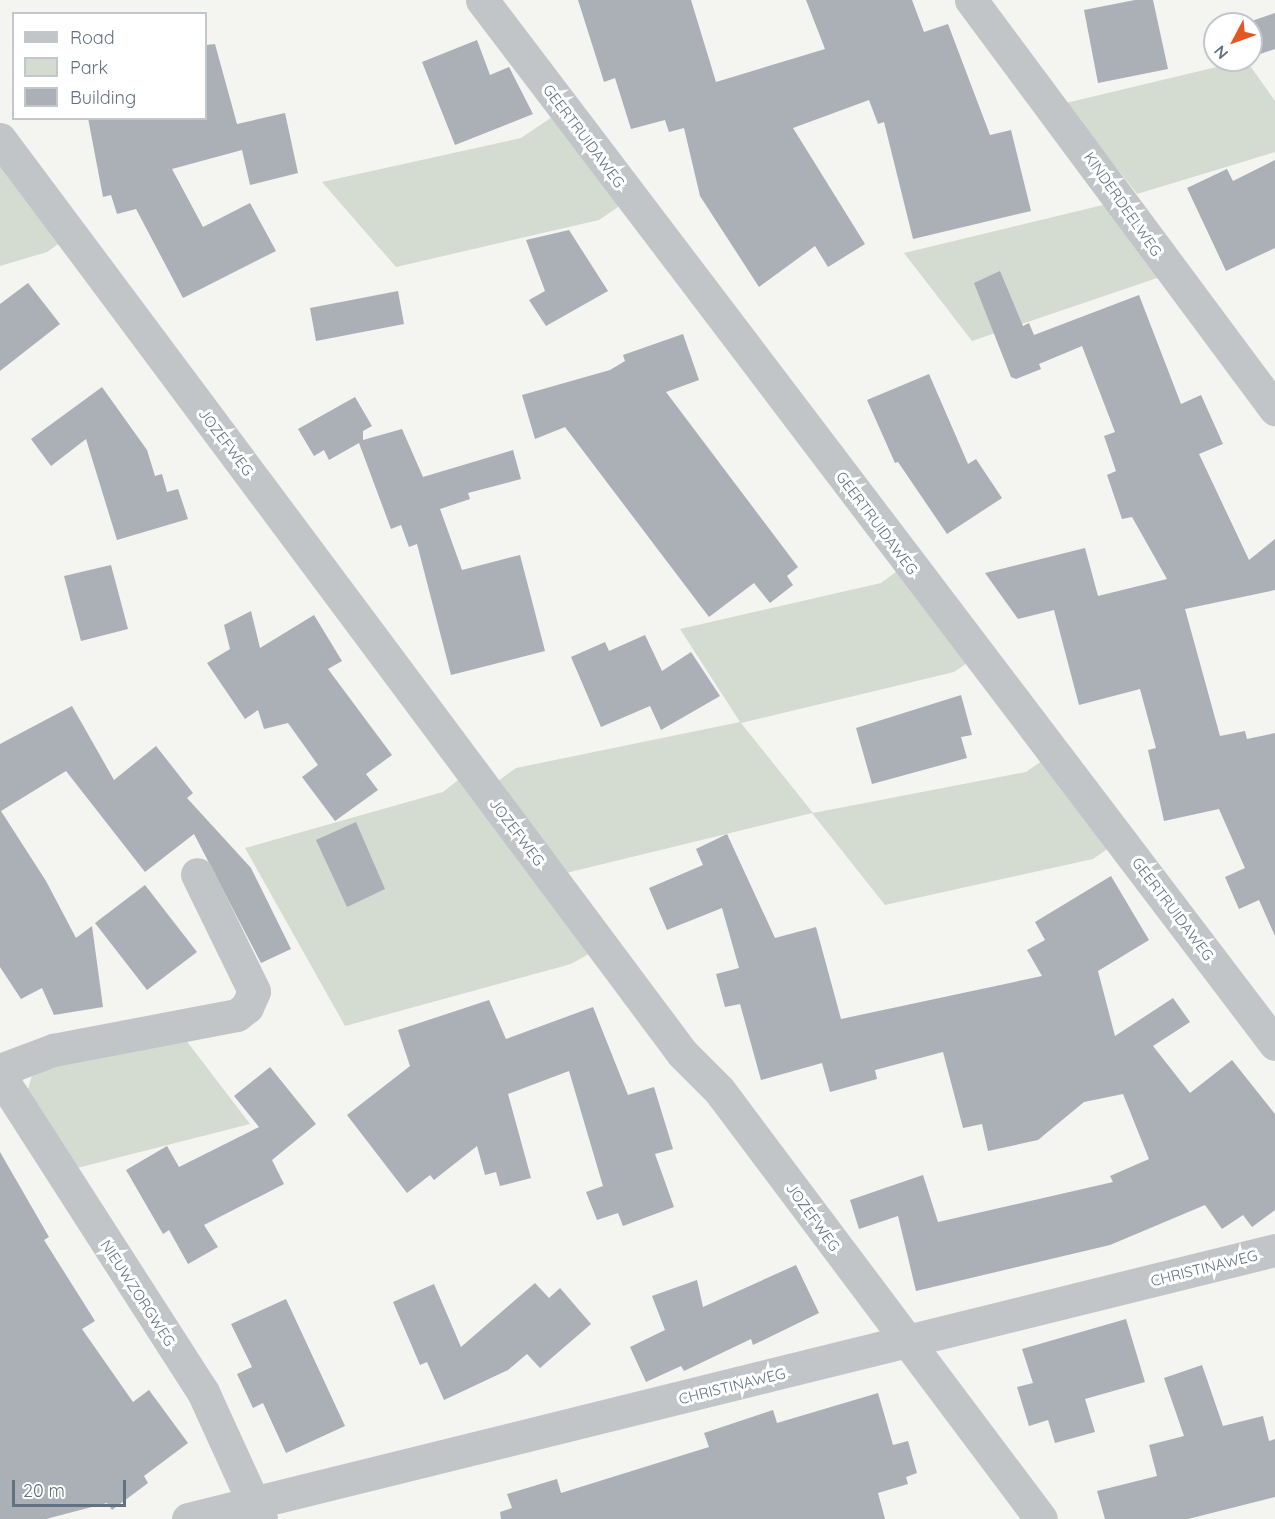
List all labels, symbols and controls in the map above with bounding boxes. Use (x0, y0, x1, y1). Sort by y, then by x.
legend (12, 12, 207, 120)
north arrow (1203, 12, 1263, 72)
text: Road (70, 26, 115, 49)
text: N (1210, 42, 1232, 64)
text: Park (70, 56, 108, 79)
street label: GEERTRUIDAWEG (539, 81, 629, 191)
text: Building (70, 86, 136, 109)
street label: KINDERDEELWEG (1080, 148, 1166, 260)
street label: JOZEFWEG (195, 405, 257, 479)
street label: GEERTRUIDAWEG (832, 468, 922, 578)
street label: JOZEFWEG (486, 795, 548, 869)
street label: GEERTRUIDAWEG (1128, 854, 1218, 964)
street label: JOZEFWEG (782, 1179, 844, 1255)
street label: NIEUWZORGWEG (97, 1236, 179, 1350)
street label: CHRISTINAWEG (1149, 1246, 1259, 1290)
street label: CHRISTINAWEG (677, 1364, 787, 1408)
scale bar (15, 1468, 129, 1506)
text: 20 m (23, 1479, 65, 1502)

